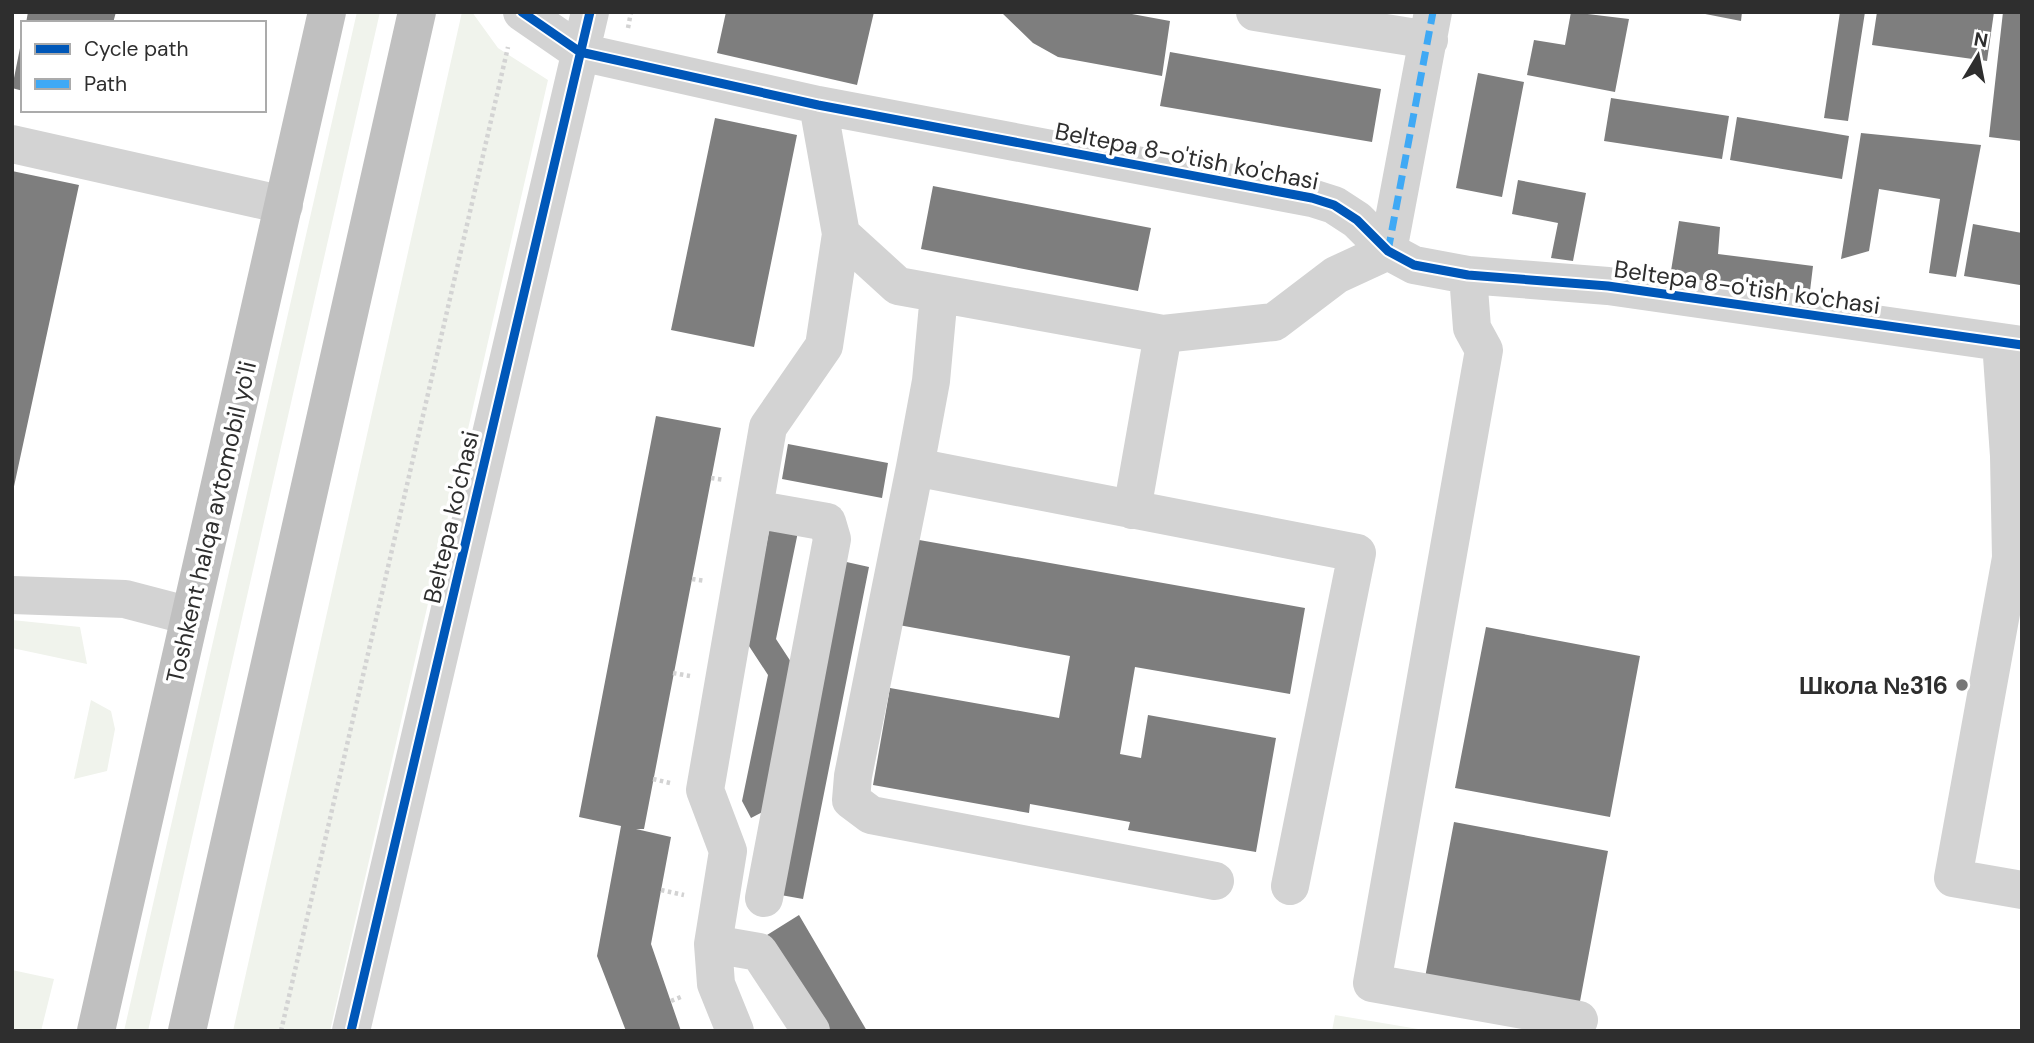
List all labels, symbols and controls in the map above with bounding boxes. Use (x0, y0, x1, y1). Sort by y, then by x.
legend (21, 21, 266, 112)
north arrow (1943, 21, 2013, 91)
text: N (1972, 26, 1990, 53)
text: Cycle path (84, 35, 189, 63)
text: Path (84, 70, 127, 98)
street label: Beltepa 8-o'tish ko'chasi (1052, 115, 1322, 197)
street label: Beltepa 8-o'tish ko'chasi (1612, 253, 1882, 321)
street label: Toshkent halqa avtomobil yo'li (159, 358, 263, 686)
street label: Beltepa ko'chasi (416, 428, 486, 606)
place label: Школа №316 (1799, 670, 1948, 701)
marker: Школа №316 (1954, 677, 1970, 693)

